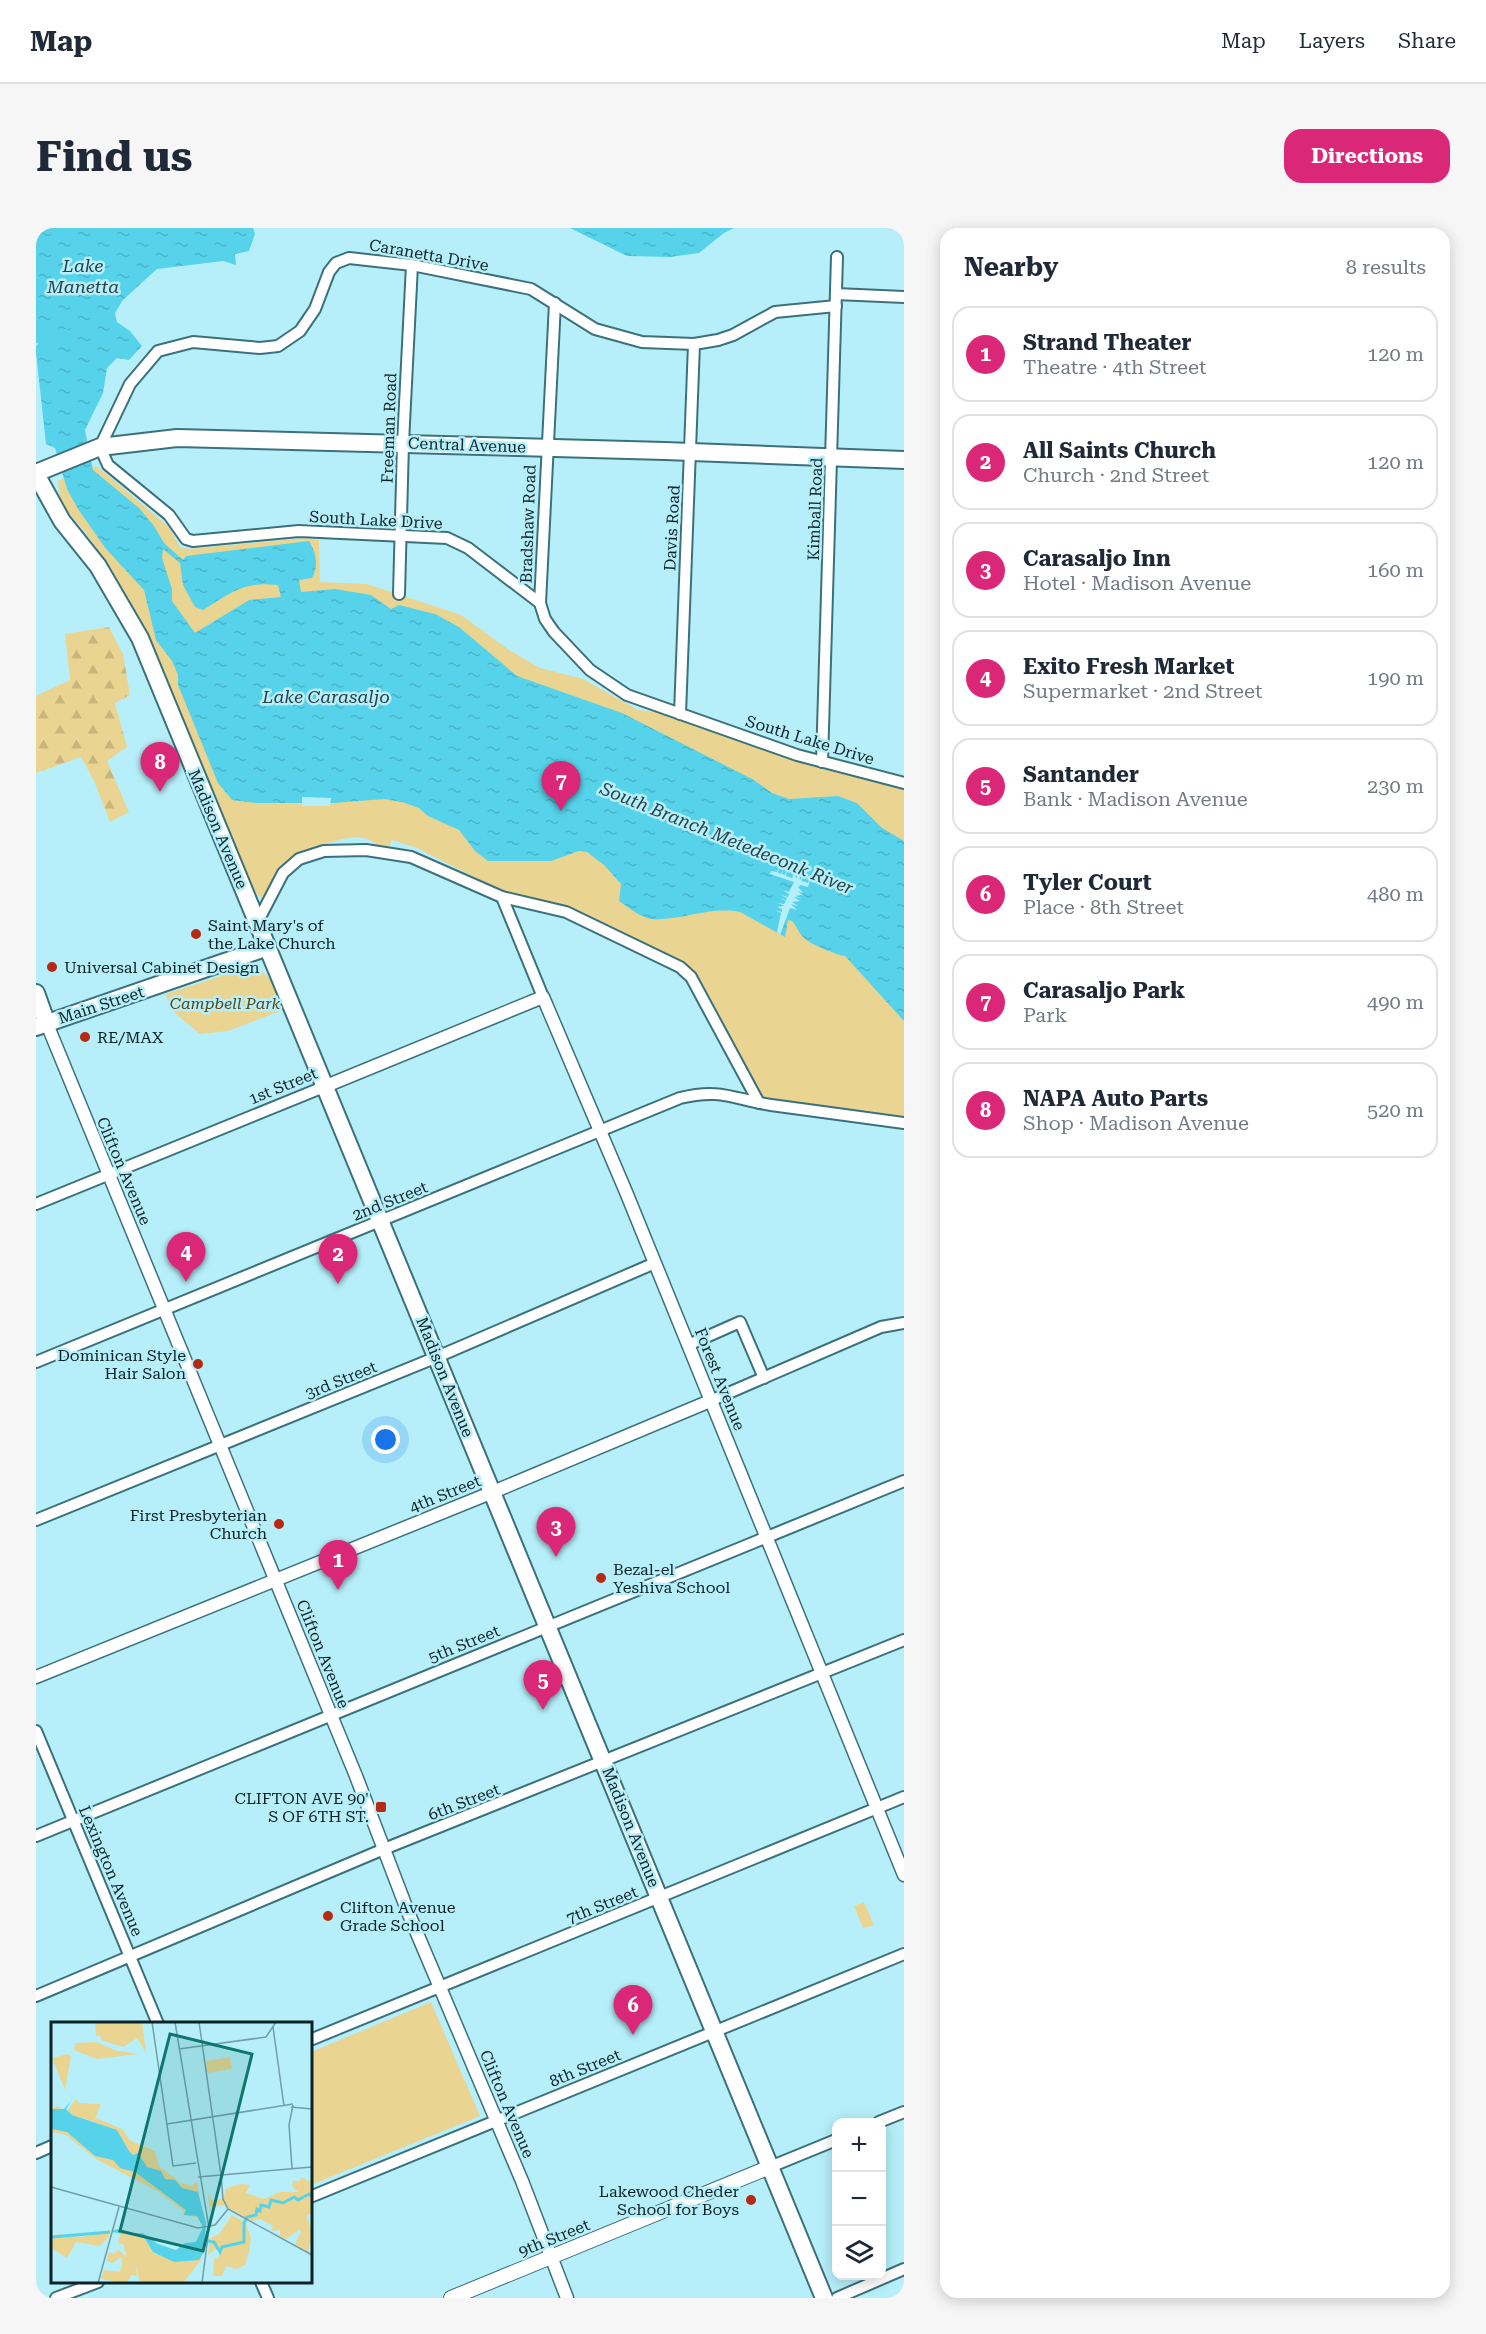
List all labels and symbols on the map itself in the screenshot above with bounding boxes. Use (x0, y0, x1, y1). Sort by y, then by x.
street label: Caranetta Drive (368, 235, 490, 275)
water label: Lake Manetta (46, 255, 119, 297)
street label: Freeman Road (378, 372, 400, 484)
street label: Central Avenue (408, 433, 527, 457)
street label: Kimball Road (804, 457, 826, 561)
street label: Bradshaw Road (516, 464, 540, 584)
street label: Davis Road (660, 485, 684, 571)
street label: South Lake Drive (309, 507, 443, 533)
water label: Lake Carasaljo (261, 686, 390, 707)
street label: South Lake Drive (743, 711, 877, 769)
pin: 8 (140, 742, 180, 792)
pin: 7 (542, 762, 580, 811)
street label: Madison Avenue (184, 766, 252, 892)
water label: South Branch Metedeconk River (596, 777, 857, 899)
place label: Saint Mary's of the Lake Church (208, 916, 336, 953)
marker: Saint Mary's of the Lake Church (189, 927, 203, 941)
place label: Universal Cabinet Design (64, 958, 259, 977)
marker: Universal Cabinet Design (45, 960, 59, 974)
street label: Main Street (56, 982, 146, 1028)
park label: Campbell Park (170, 994, 281, 1013)
place label: RE/MAX (97, 1028, 164, 1047)
marker: RE/MAX (78, 1030, 92, 1044)
street label: 1st Street (246, 1064, 320, 1108)
street label: Clifton Avenue (93, 1114, 155, 1228)
street label: 2nd Street (350, 1177, 430, 1225)
pin: 4 (166, 1232, 206, 1282)
pin: 2 (318, 1234, 358, 1284)
street label: Madison Avenue (412, 1314, 478, 1440)
street label: Forest Avenue (691, 1325, 749, 1433)
place label: Dominican Style Hair Salon (57, 1346, 186, 1383)
marker: Dominican Style Hair Salon (191, 1357, 205, 1371)
street label: 3rd Street (302, 1357, 380, 1403)
your location (371, 1425, 400, 1454)
street label: 4th Street (407, 1471, 483, 1517)
place label: First Presbyterian Church (130, 1506, 267, 1543)
pin: 3 (536, 1508, 576, 1557)
marker: First Presbyterian Church (272, 1517, 286, 1531)
pin: 1 (318, 1540, 358, 1590)
place label: Bezal-el Yeshiva School (613, 1560, 730, 1597)
marker: Bezal-el Yeshiva School (594, 1571, 608, 1585)
street label: Clifton Avenue (293, 1597, 354, 1711)
street label: 5th Street (426, 1621, 502, 1667)
pin: 5 (524, 1660, 562, 1710)
street label: Madison Avenue (598, 1764, 664, 1890)
street label: 6th Street (425, 1780, 503, 1824)
place label: CLIFTON AVE 90' S OF 6TH ST. (234, 1789, 369, 1826)
marker: CLIFTON AVE 90' S OF 6TH ST. (374, 1800, 388, 1814)
street label: Lexington Avenue (75, 1803, 147, 1939)
street label: 7th Street (564, 1882, 640, 1928)
place label: Clifton Avenue Grade School (340, 1898, 456, 1935)
marker: Clifton Avenue Grade School (321, 1909, 335, 1923)
pin: 6 (614, 1986, 652, 2035)
inset map (51, 2022, 312, 2283)
street label: 8th Street (547, 2045, 623, 2091)
street label: Clifton Avenue (476, 2047, 538, 2161)
place label: Lakewood Cheder School for Boys (599, 2182, 739, 2219)
marker: Lakewood Cheder School for Boys (744, 2193, 758, 2207)
street label: 9th Street (516, 2215, 592, 2261)

